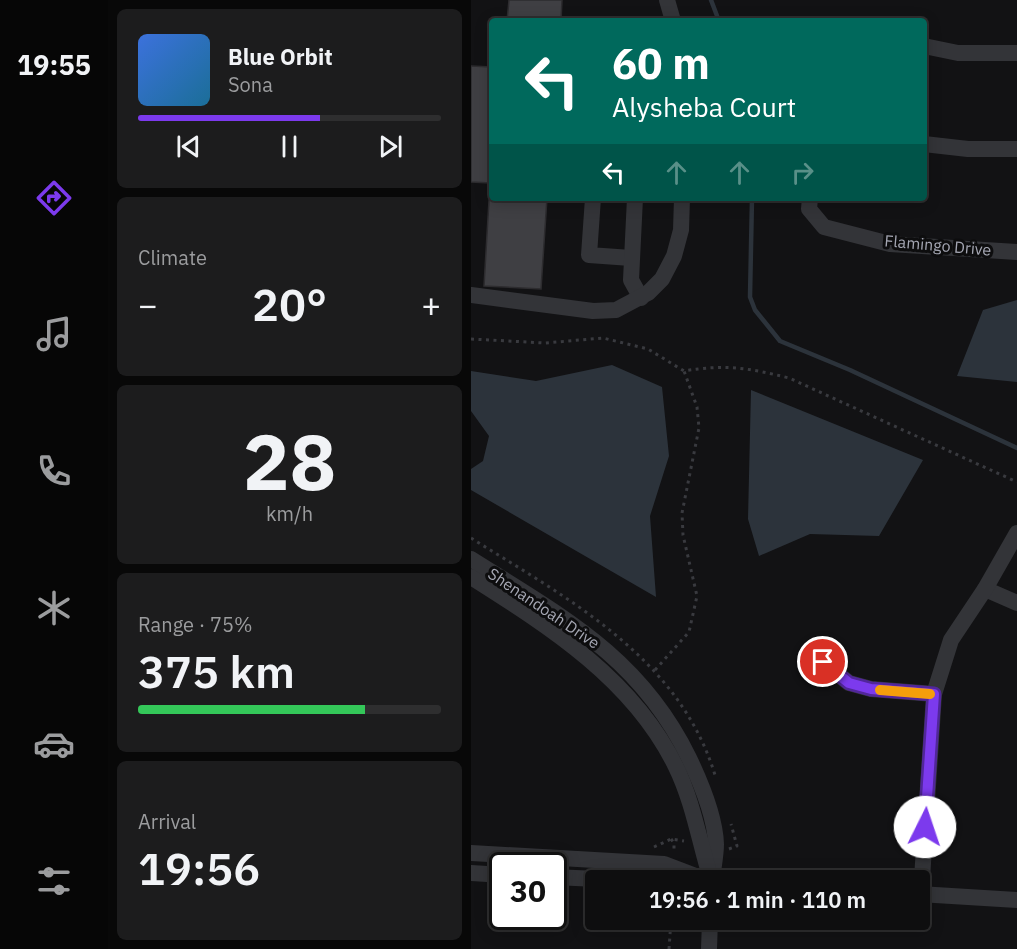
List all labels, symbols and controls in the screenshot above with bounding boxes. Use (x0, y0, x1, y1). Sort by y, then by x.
text: 60 m (612, 36, 710, 91)
text: Blue Orbit (228, 42, 333, 71)
icon: left (513, 42, 591, 120)
text: 19:55 (17, 47, 91, 82)
text: Sona (228, 71, 273, 98)
text: Alysheba Court (612, 89, 796, 124)
icon: previous (172, 130, 205, 163)
icon: pause (273, 130, 306, 163)
icon: next (374, 130, 407, 163)
icon: left (597, 156, 630, 189)
icon: ahead (660, 156, 693, 189)
icon: ahead (723, 156, 756, 189)
icon: right (786, 156, 819, 189)
icon: directions (33, 177, 75, 219)
street label: Flamingo Drive (884, 230, 992, 260)
text: Climate (138, 244, 207, 271)
text: 20° (252, 275, 327, 333)
text: − (138, 283, 158, 326)
text: + (421, 283, 441, 326)
icon: music (33, 313, 75, 355)
text: 28 (243, 410, 336, 511)
icon: phone (33, 450, 75, 492)
text: km/h (266, 500, 313, 527)
street label: Shenandoah Drive (484, 563, 604, 653)
icon: climate (33, 587, 75, 629)
text: Range · 75% (138, 611, 253, 638)
pin (797, 636, 848, 687)
text: 375 km (138, 642, 295, 700)
icon: arrive (806, 645, 839, 678)
icon: car (33, 723, 75, 765)
position arrow (893, 795, 957, 859)
text: Arrival (138, 808, 196, 835)
text: 19:56 (138, 839, 260, 897)
speed limit sign: 30 (489, 852, 567, 930)
icon: filters (33, 860, 75, 902)
text: 19:56 · 1 min · 110 m (649, 885, 866, 914)

